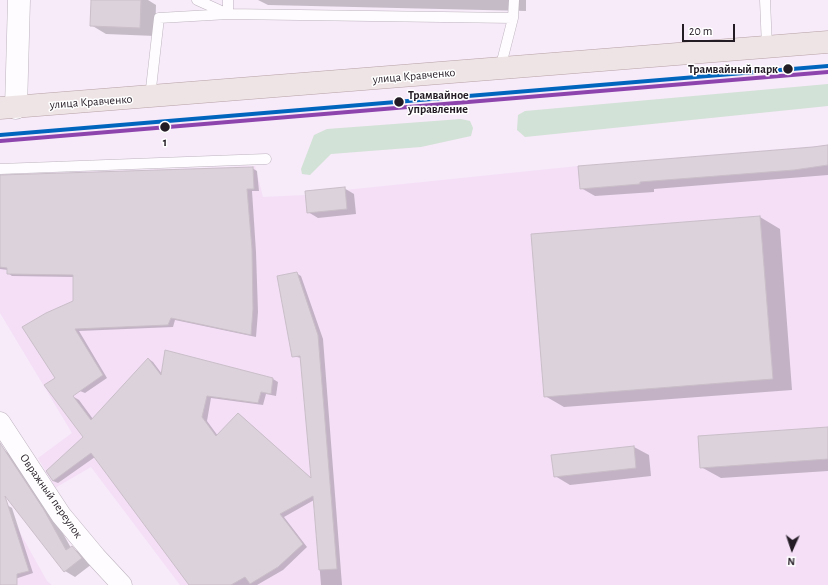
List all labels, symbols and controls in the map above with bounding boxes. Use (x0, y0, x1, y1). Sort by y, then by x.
scale bar (684, 16, 737, 42)
text: 20 m (689, 25, 712, 37)
place label: Трамвайный парк (688, 62, 778, 76)
marker: Трамвайный парк (781, 62, 795, 76)
street label: улица Кравченко (372, 65, 456, 87)
place label: Трамвайное управление (408, 88, 469, 116)
street label: улица Кравченко (49, 92, 133, 112)
marker: Трамвайное управление (392, 95, 406, 109)
marker: 1 (158, 120, 172, 134)
place label: 1 (163, 135, 167, 149)
street label: Овражный переулок (16, 451, 86, 541)
north arrow (772, 529, 812, 569)
text: N (787, 556, 795, 567)

